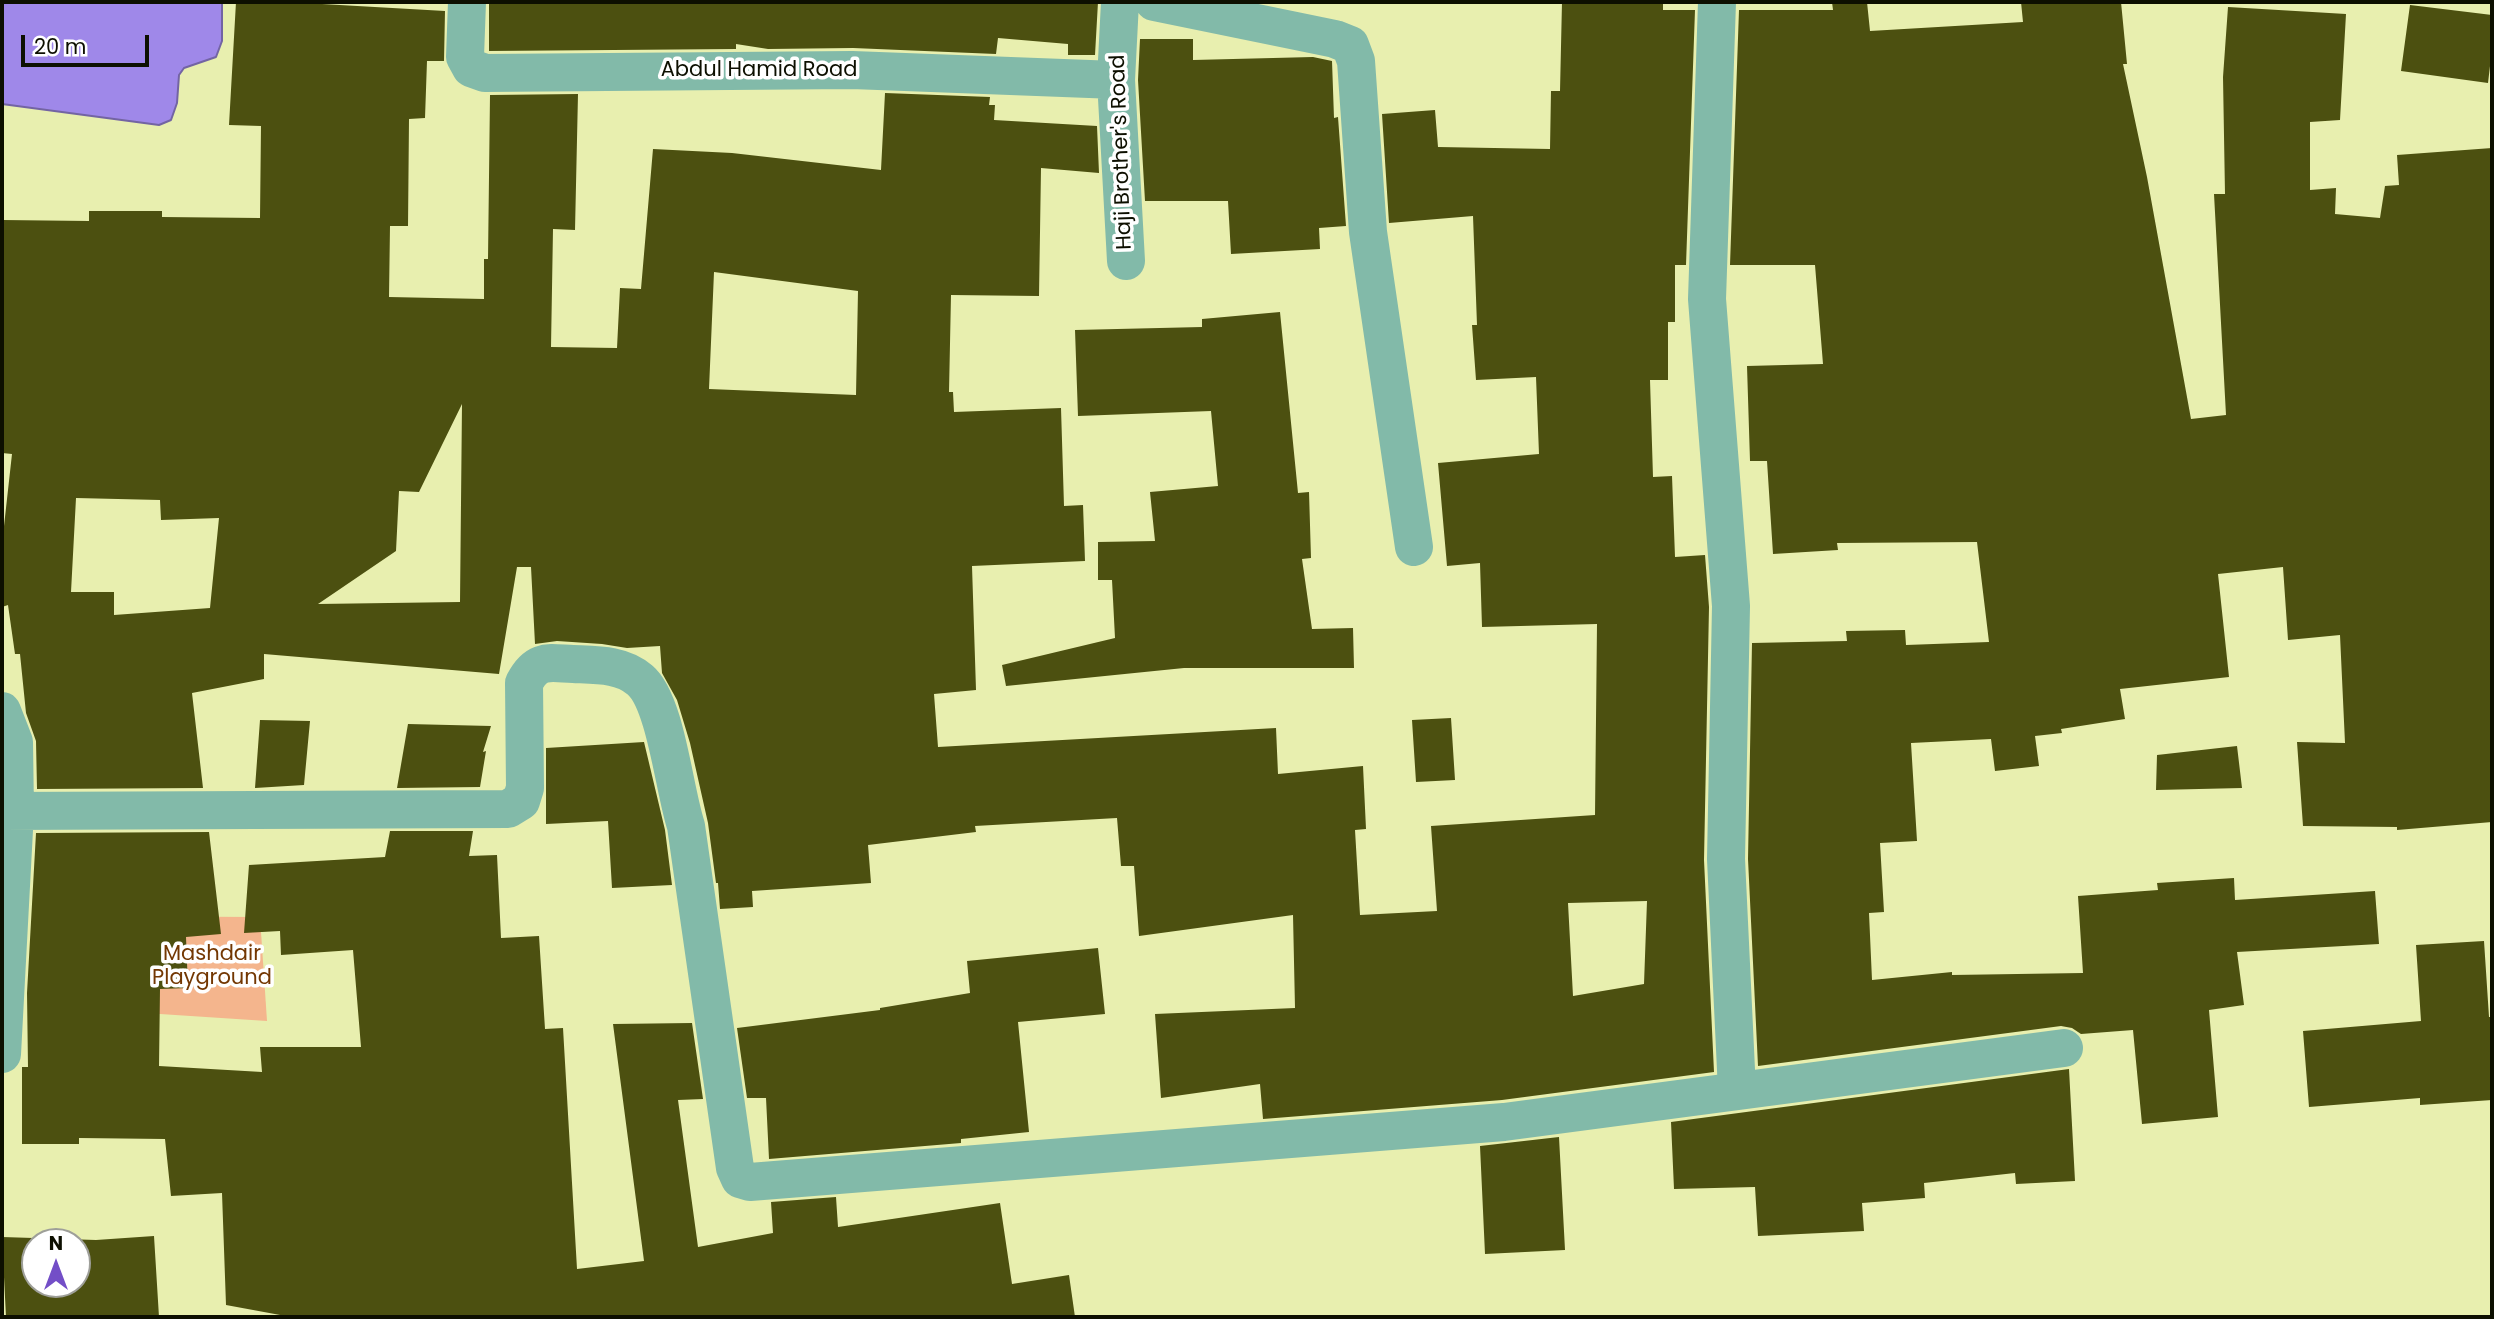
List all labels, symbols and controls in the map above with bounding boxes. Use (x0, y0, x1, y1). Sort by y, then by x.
scale bar (24, 21, 152, 65)
text: 20 m (34, 32, 87, 61)
street label: Haji Brother's Road (1106, 54, 1138, 250)
street label: Abdul Hamid Road (661, 58, 857, 84)
park label: Mashdair Playground (152, 942, 272, 992)
north arrow (21, 1228, 91, 1298)
text: N (49, 1230, 63, 1257)

